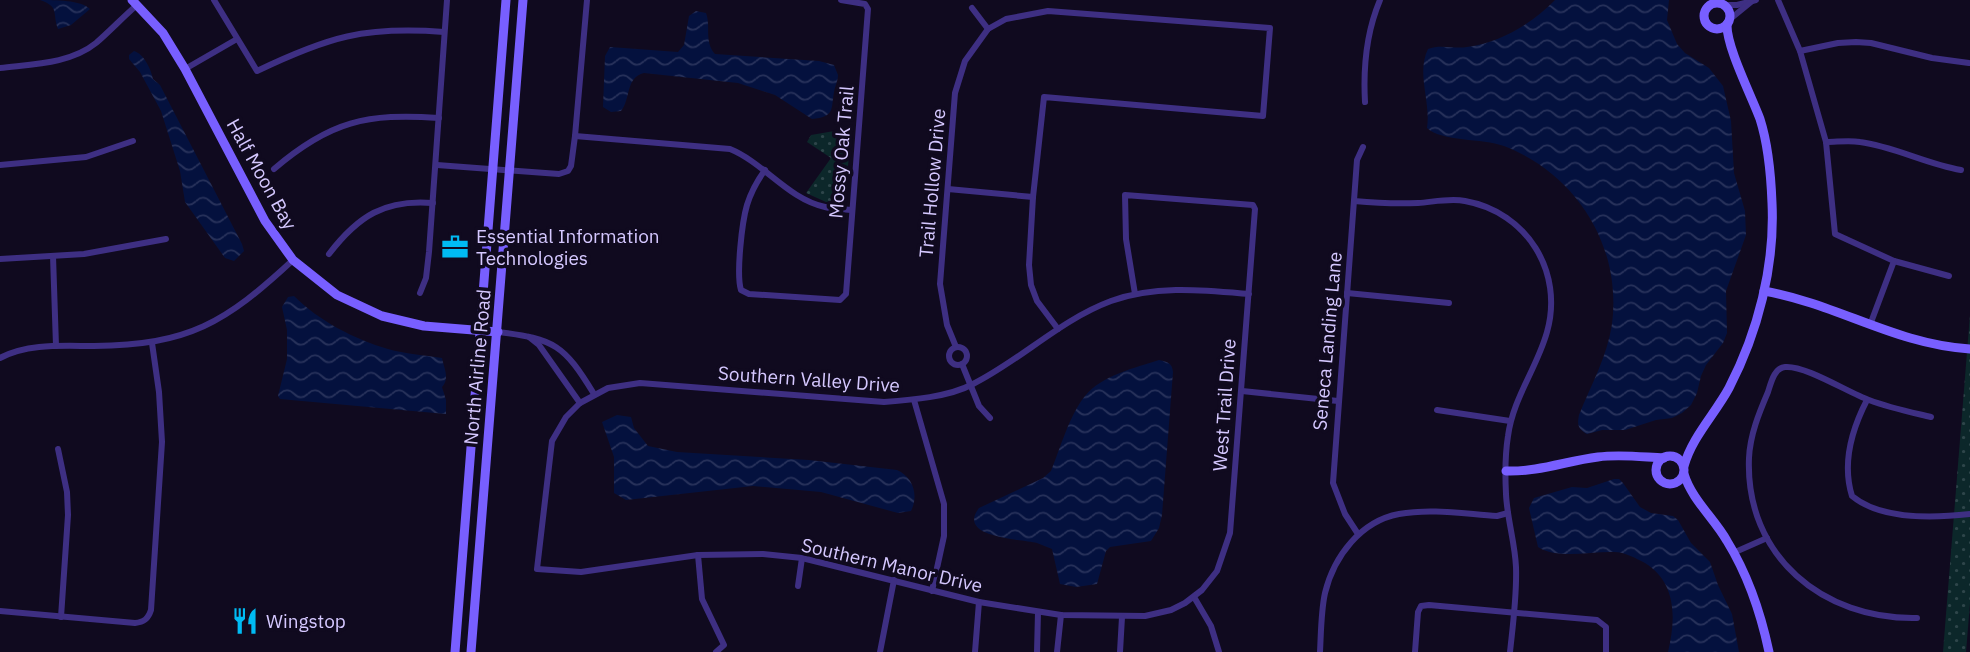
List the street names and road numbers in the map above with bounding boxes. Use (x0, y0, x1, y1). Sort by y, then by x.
street label: Mossy Oak Trail (823, 85, 859, 219)
street label: Trail Hollow Drive (914, 107, 950, 259)
street label: Half Moon Bay (222, 114, 303, 234)
street label: Seneca Landing Lane (1307, 251, 1347, 431)
street label: North Airline Road (458, 288, 496, 446)
street label: West Trail Drive (1207, 338, 1241, 472)
street label: Southern Valley Drive (717, 361, 901, 397)
street label: Southern Manor Drive (799, 532, 985, 598)

